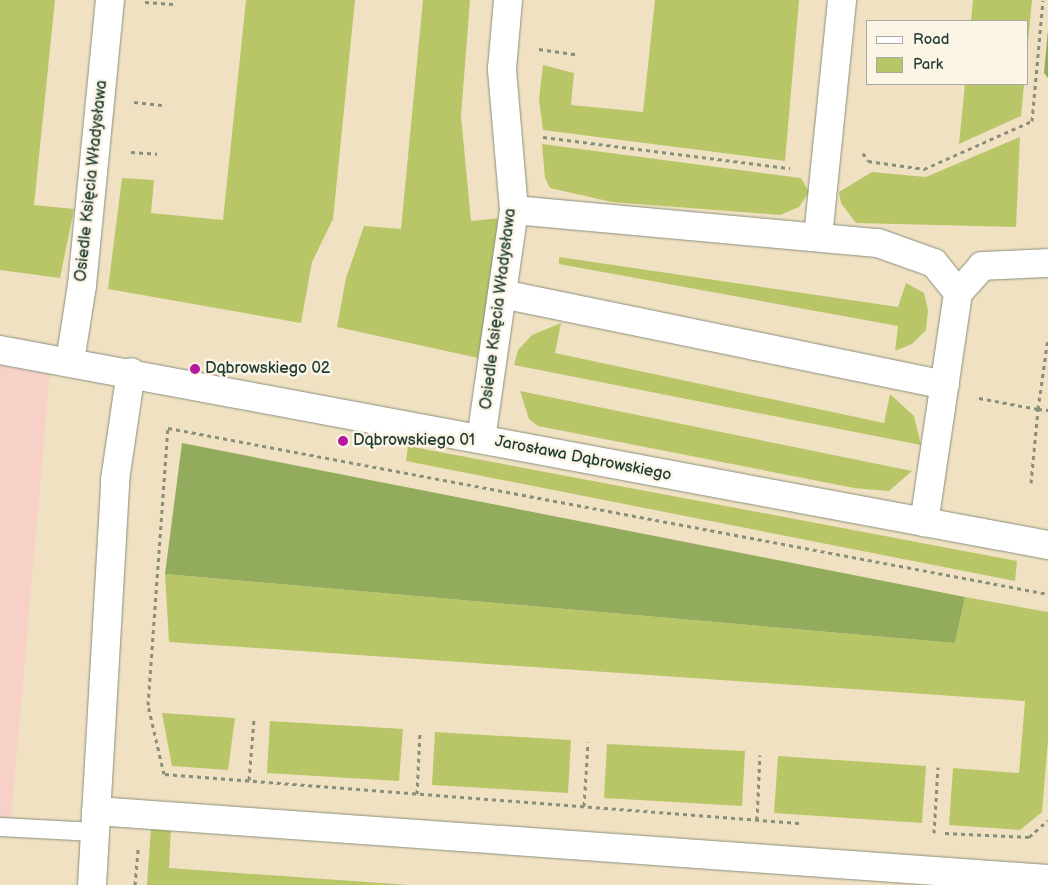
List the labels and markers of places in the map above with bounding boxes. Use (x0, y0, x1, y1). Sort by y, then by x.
place label: Dąbrowskiego 02 (205, 359, 330, 379)
marker: Dąbrowskiego 02 (189, 363, 201, 375)
place label: Dąbrowskiego 01 (353, 431, 475, 451)
marker: Dąbrowskiego 01 (337, 435, 349, 447)

